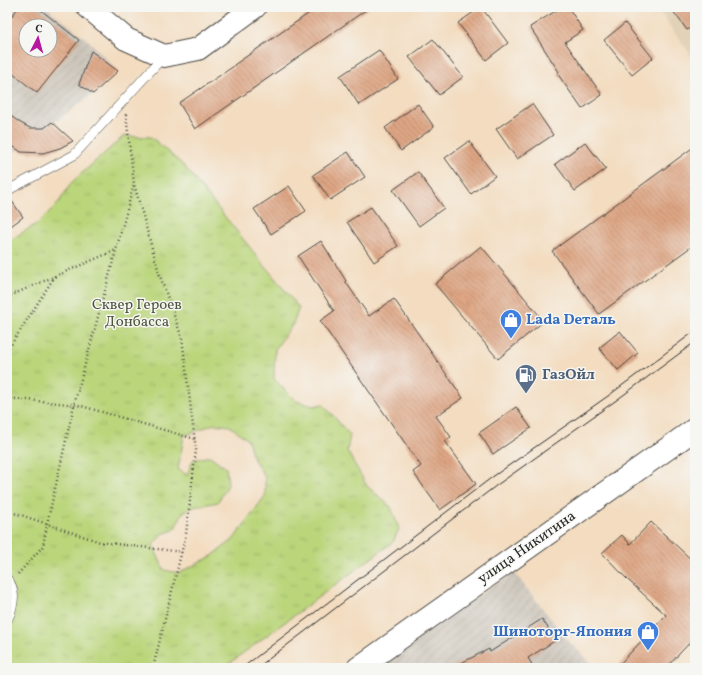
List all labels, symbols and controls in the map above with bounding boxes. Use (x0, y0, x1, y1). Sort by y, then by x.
north arrow (18, 18, 58, 58)
text: С (35, 22, 43, 37)
park label: Сквер Героев Донбасса (92, 295, 182, 333)
shop icon: Lada Dеталь (498, 307, 524, 340)
place label: Lada Dеталь (526, 310, 616, 331)
fuel station icon: ГазОйл (513, 362, 539, 395)
place label: ГазОйл (542, 365, 595, 386)
street label: улица Никитина (474, 506, 580, 590)
shop icon: Шиноторг-Япония (635, 619, 661, 652)
place label: Шиноторг-Япония (493, 622, 632, 643)

